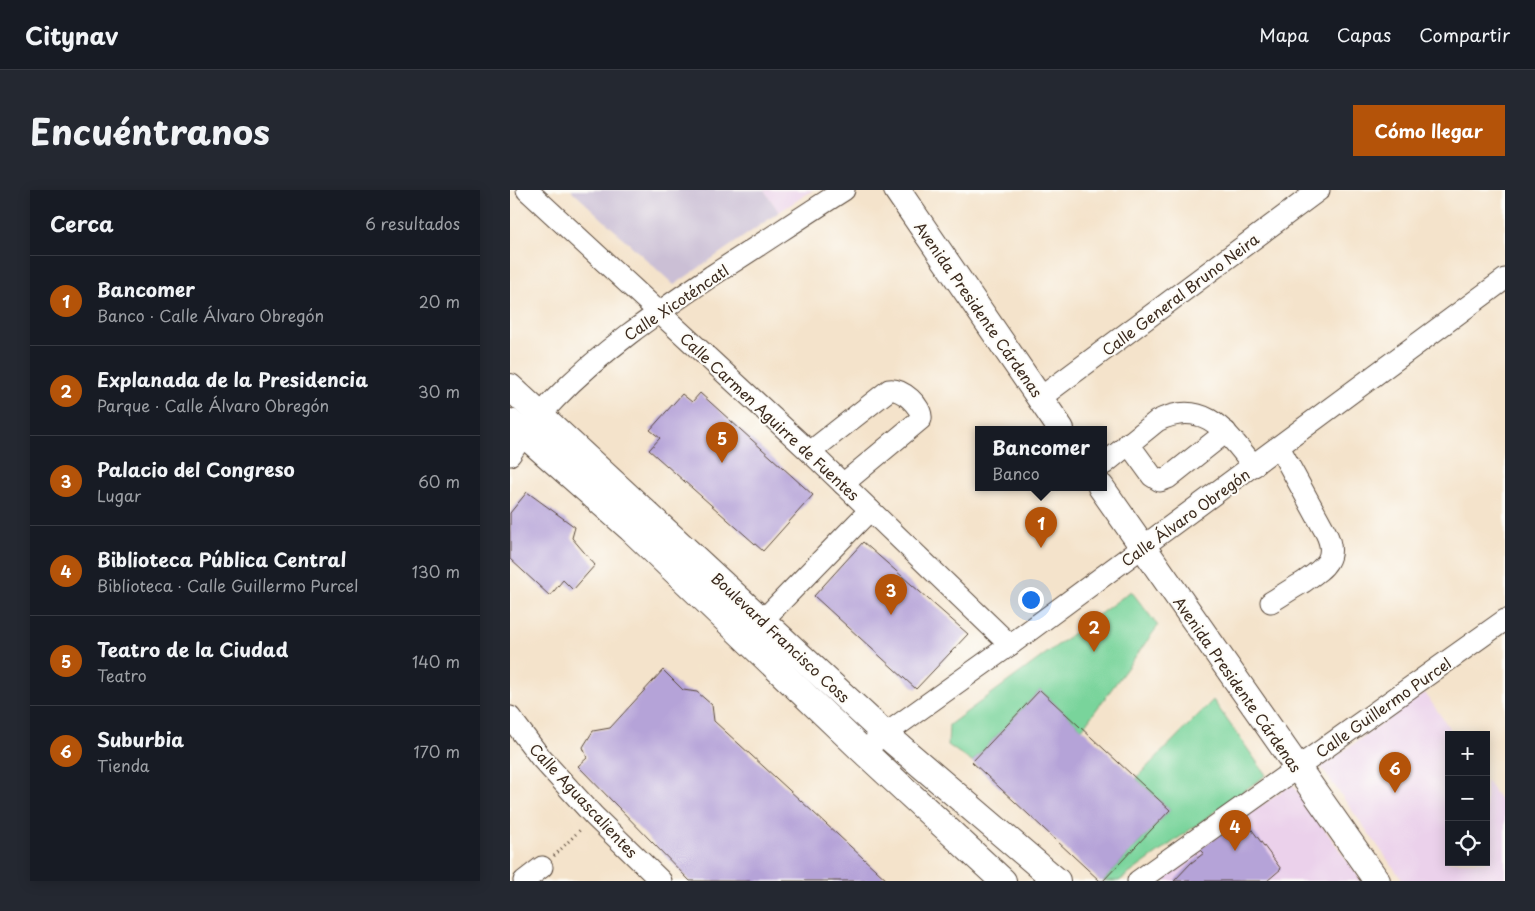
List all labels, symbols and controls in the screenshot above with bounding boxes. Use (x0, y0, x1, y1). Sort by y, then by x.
text: Citynav (25, 17, 118, 53)
text: Mapa (1259, 21, 1309, 48)
text: Capas (1337, 21, 1391, 48)
text: Compartir (1419, 21, 1510, 48)
text: Encuéntranos (30, 104, 270, 157)
button: Cómo llegar (1353, 105, 1505, 156)
text: Cerca (50, 207, 114, 239)
text: 6 resultados (365, 211, 460, 235)
street label: Avenida Presidente Cárdenas (909, 216, 1049, 402)
street label: Calle General Bruno Neira (1097, 227, 1264, 361)
street label: Calle Xicoténcatl (619, 258, 733, 346)
text: Bancomer (97, 275, 195, 303)
text: 1 (62, 289, 70, 313)
text: 20 m (419, 289, 460, 313)
text: Banco · Calle Álvaro Obregón (97, 303, 324, 327)
street label: Calle Carmen Aguirre de Fuentes (675, 327, 865, 506)
text: Explanada de la Presidencia (97, 365, 368, 393)
text: 2 (60, 379, 72, 403)
text: 30 m (418, 379, 460, 403)
text: Parque · Calle Álvaro Obregón (97, 393, 329, 417)
pin: 5 (706, 422, 738, 463)
popup (975, 426, 1107, 491)
text: Bancomer (992, 433, 1090, 461)
text: Palacio del Congreso (97, 455, 295, 483)
text: Banco (992, 461, 1040, 485)
street label: Calle Álvaro Obregón (1116, 462, 1254, 572)
text: 3 (61, 469, 71, 493)
text: 60 m (418, 469, 460, 493)
text: Lugar (97, 483, 141, 507)
pin: 1 (1025, 507, 1057, 548)
text: Biblioteca Pública Central (97, 545, 346, 573)
text: 4 (61, 559, 71, 583)
text: 130 m (412, 559, 460, 583)
street label: Boulevard Francisco Coss (707, 566, 855, 708)
text: Biblioteca · Calle Guillermo Purcel (97, 573, 358, 597)
pin: 3 (875, 574, 907, 615)
your location (1018, 587, 1044, 613)
street label: Avenida Presidente Cárdenas (1168, 591, 1308, 777)
pin: 2 (1078, 611, 1110, 652)
text: Teatro de la Ciudad (97, 635, 288, 663)
text: 5 (61, 649, 71, 673)
text: 140 m (412, 649, 460, 673)
street label: Calle Guillermo Purcel (1310, 651, 1456, 763)
text: Teatro (97, 663, 147, 687)
text: Suburbia (97, 725, 184, 753)
map controls (1445, 731, 1490, 866)
button: + (1445, 731, 1490, 776)
street label: Calle Aguascalientes (525, 737, 643, 863)
text: 6 (60, 739, 72, 763)
text: 170 m (414, 739, 460, 763)
pin: 6 (1379, 752, 1411, 793)
text: Tienda (97, 753, 150, 777)
button: − (1445, 776, 1490, 821)
pin: 4 (1219, 810, 1251, 851)
button: locate (1445, 821, 1490, 866)

